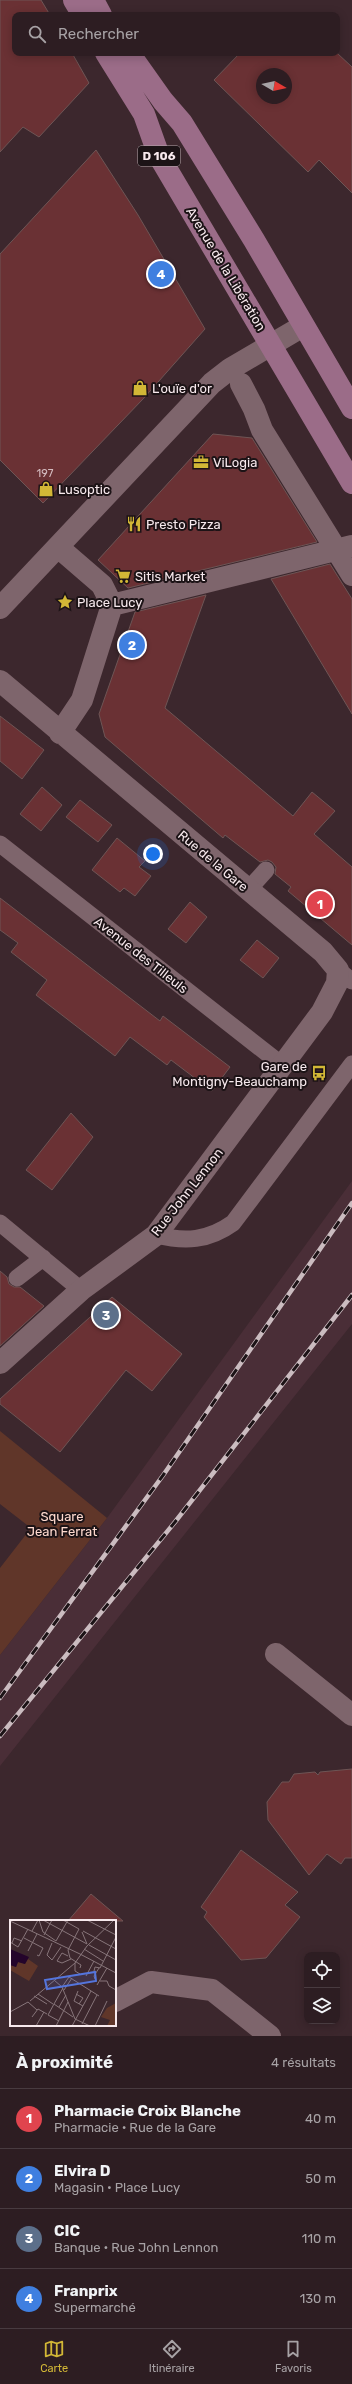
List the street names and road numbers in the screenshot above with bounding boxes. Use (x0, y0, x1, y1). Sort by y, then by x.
road number: D 106 (138, 146, 180, 166)
street label: Avenue de la Libération (183, 205, 269, 333)
street label: Rue de la Gare (175, 827, 251, 895)
street label: Avenue des Tilleuls (91, 914, 191, 997)
street label: Rue John Lennon (148, 1145, 226, 1239)

